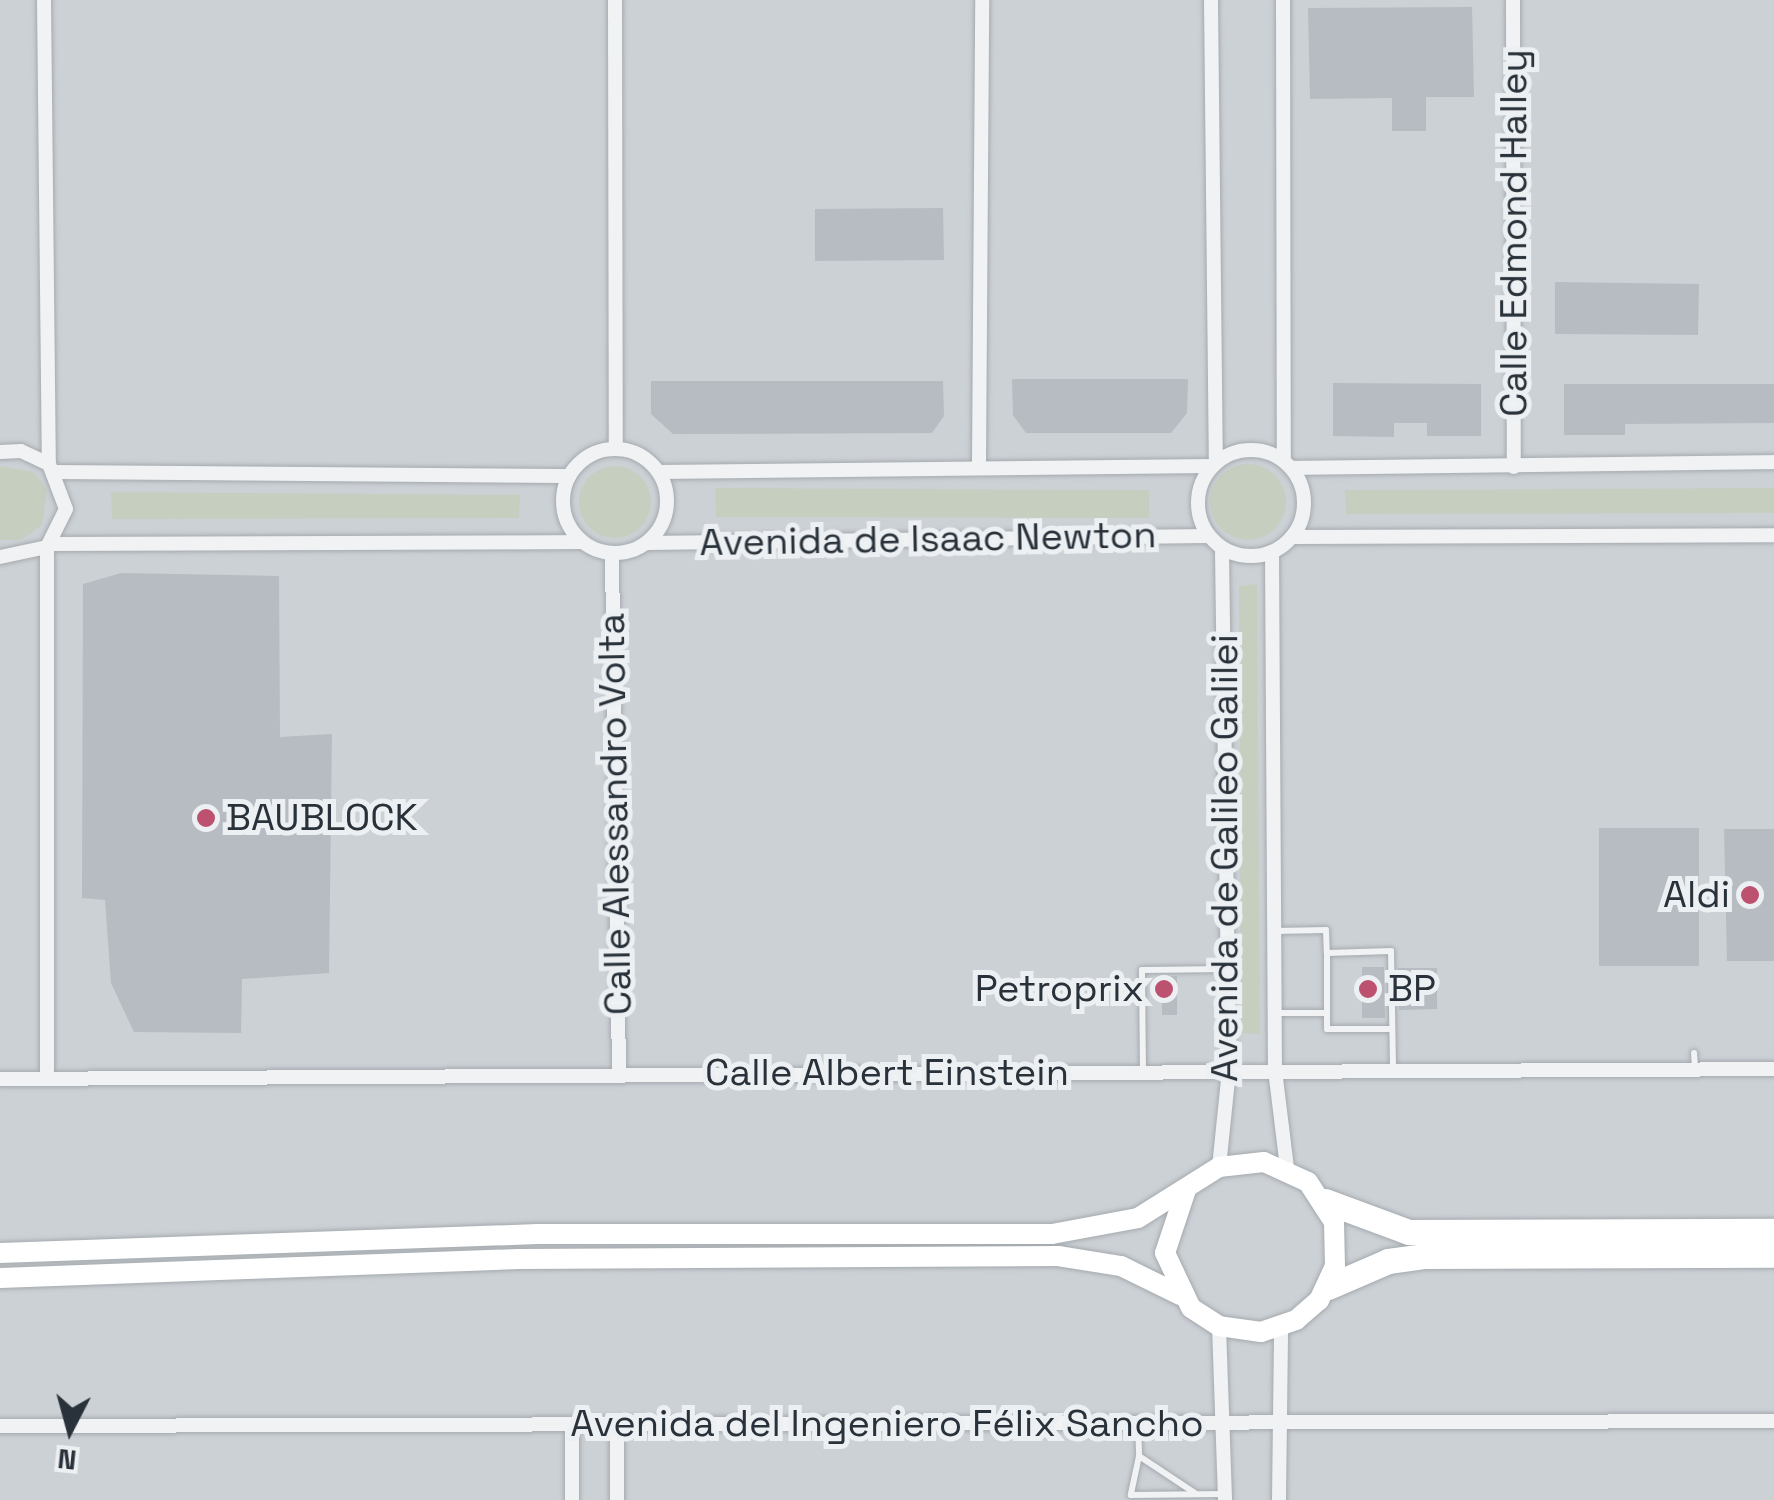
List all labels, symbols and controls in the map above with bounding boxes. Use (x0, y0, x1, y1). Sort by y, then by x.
street label: Calle Edmond Halley (1491, 49, 1537, 417)
street label: Avenida de Isaac Newton (699, 512, 1157, 566)
street label: Calle Alessandro Volta (589, 612, 641, 1016)
street label: Avenida de Galileo Galilei (1202, 634, 1248, 1082)
place label: BAUBLOCK (226, 795, 418, 841)
marker: BAUBLOCK (195, 807, 217, 829)
place label: Aldi (1663, 872, 1730, 918)
marker: Aldi (1739, 884, 1761, 906)
place label: Petroprix (975, 966, 1144, 1012)
place label: BP (1388, 966, 1436, 1012)
marker: Petroprix (1153, 978, 1175, 1000)
marker: BP (1357, 978, 1379, 1000)
street label: Calle Albert Einstein (705, 1050, 1069, 1096)
north arrow (20, 1380, 120, 1480)
street label: Avenida del Ingeniero Félix Sancho (570, 1401, 1204, 1447)
text: N (56, 1441, 78, 1479)

